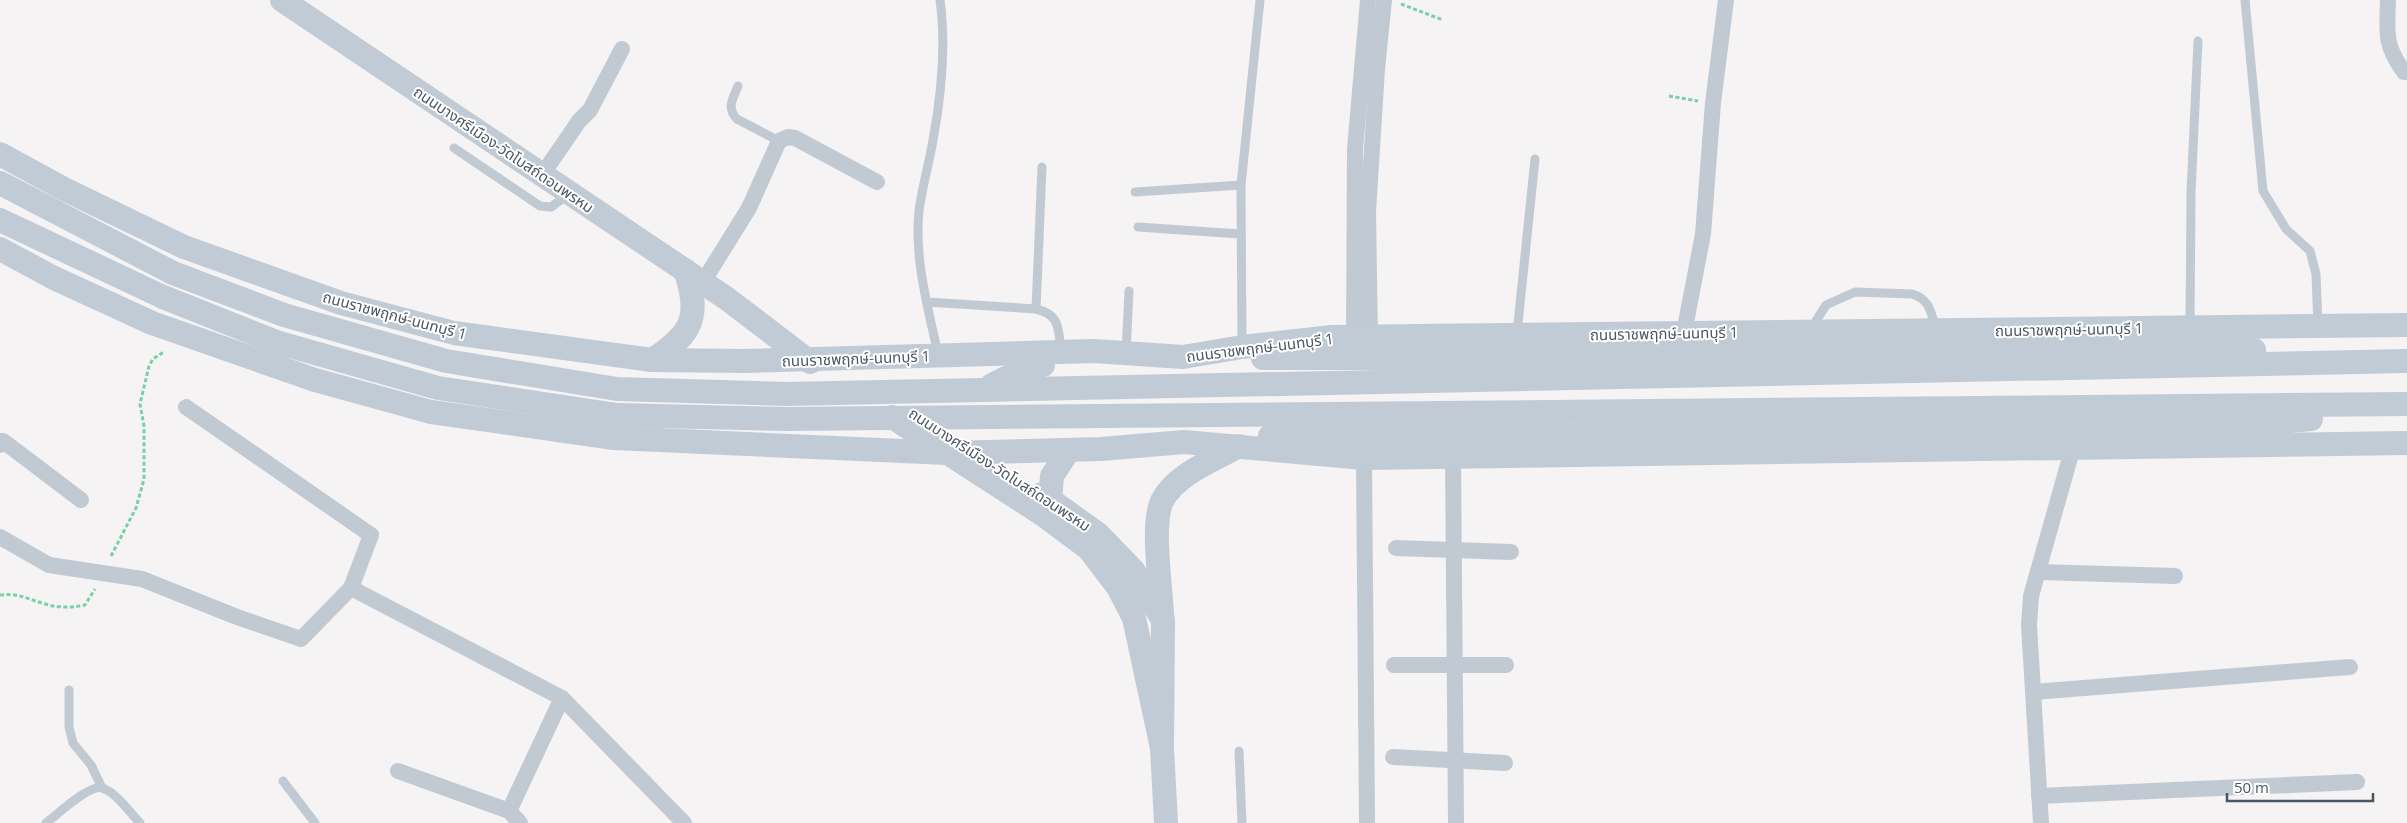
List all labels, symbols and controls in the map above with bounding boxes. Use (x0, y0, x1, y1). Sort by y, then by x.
street label: ถนนบางศรีเมือง-วัดโบสถ์ดอนพรหม (410, 81, 598, 217)
street label: ถนนราชพฤกษ์-นนทบุรี 1 (321, 286, 469, 344)
street label: ถนนราชพฤกษ์-นนทบุรี 1 (1995, 318, 2143, 340)
street label: ถนนราชพฤกษ์-นนทบุรี 1 (1590, 322, 1738, 344)
street label: ถนนราชพฤกษ์-นนทบุรี 1 (1185, 328, 1335, 366)
street label: ถนนราชพฤกษ์-นนทบุรี 1 (782, 345, 930, 371)
street label: ถนนบางศรีเมือง-วัดโบสถ์ดอนพรหม (905, 403, 1095, 535)
scale bar (2227, 770, 2373, 802)
text: 50 m (2234, 777, 2269, 797)

